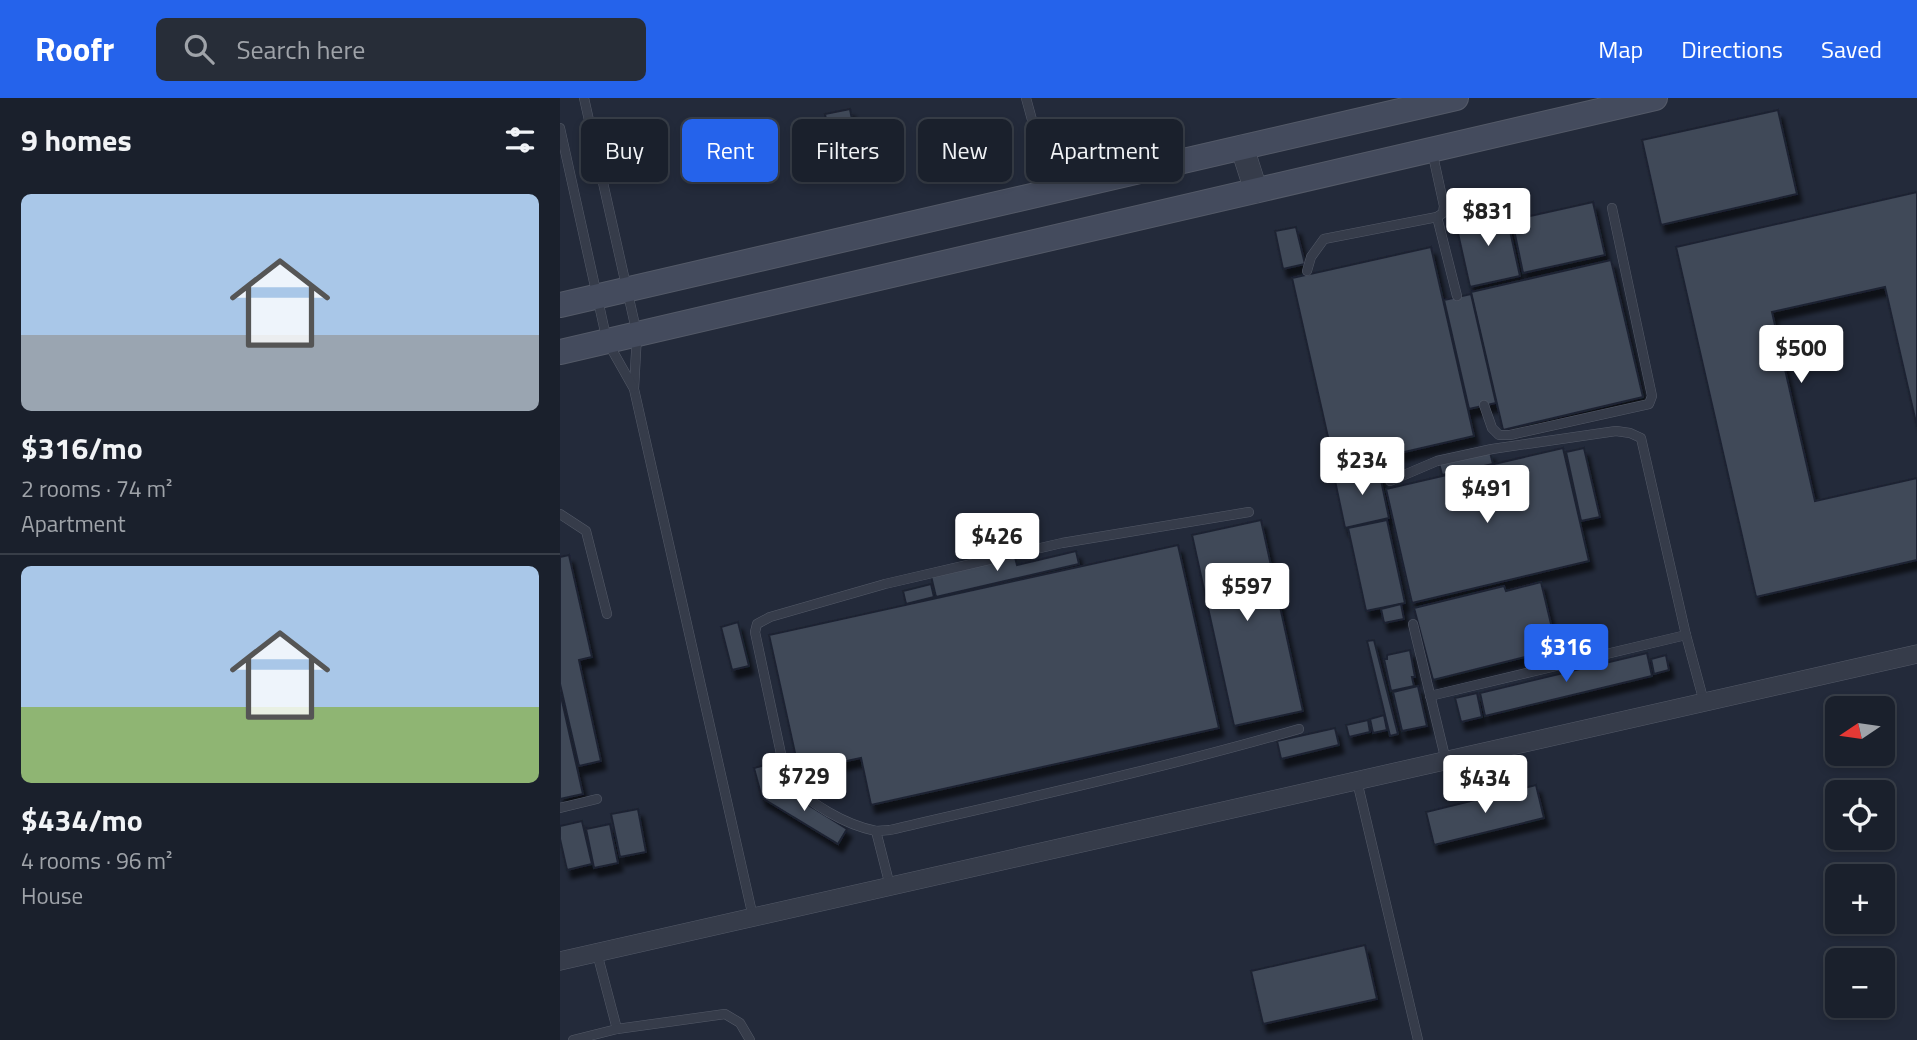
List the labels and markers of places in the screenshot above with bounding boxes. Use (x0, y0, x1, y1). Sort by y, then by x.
pin: $831 (1447, 188, 1529, 248)
pin: $500 (1760, 326, 1842, 385)
pin: $234 (1321, 438, 1403, 497)
pin: $491 (1446, 466, 1528, 525)
pin: $426 (956, 514, 1038, 573)
pin: $597 (1206, 564, 1288, 623)
pin: $316 (1525, 624, 1607, 684)
pin: $729 (763, 754, 845, 813)
pin: $434 (1444, 756, 1526, 815)

